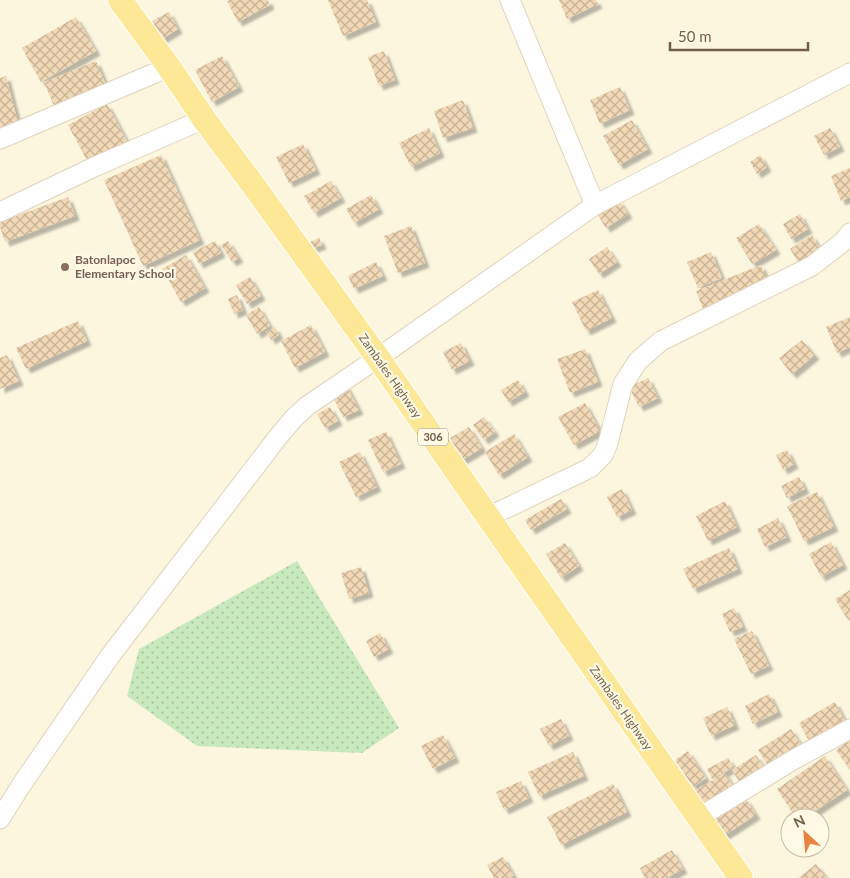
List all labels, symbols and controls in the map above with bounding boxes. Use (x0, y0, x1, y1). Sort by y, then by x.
scale bar (670, 20, 808, 52)
text: 50 m (678, 27, 712, 45)
place label: Batonlapoc Elementary School (75, 252, 174, 281)
marker: Batonlapoc Elementary School (59, 261, 71, 273)
street label: Zambales Highway (356, 331, 426, 421)
road number: 306 (418, 428, 448, 446)
street label: Zambales Highway (587, 663, 657, 753)
north arrow (780, 808, 830, 858)
text: N (791, 811, 808, 831)

